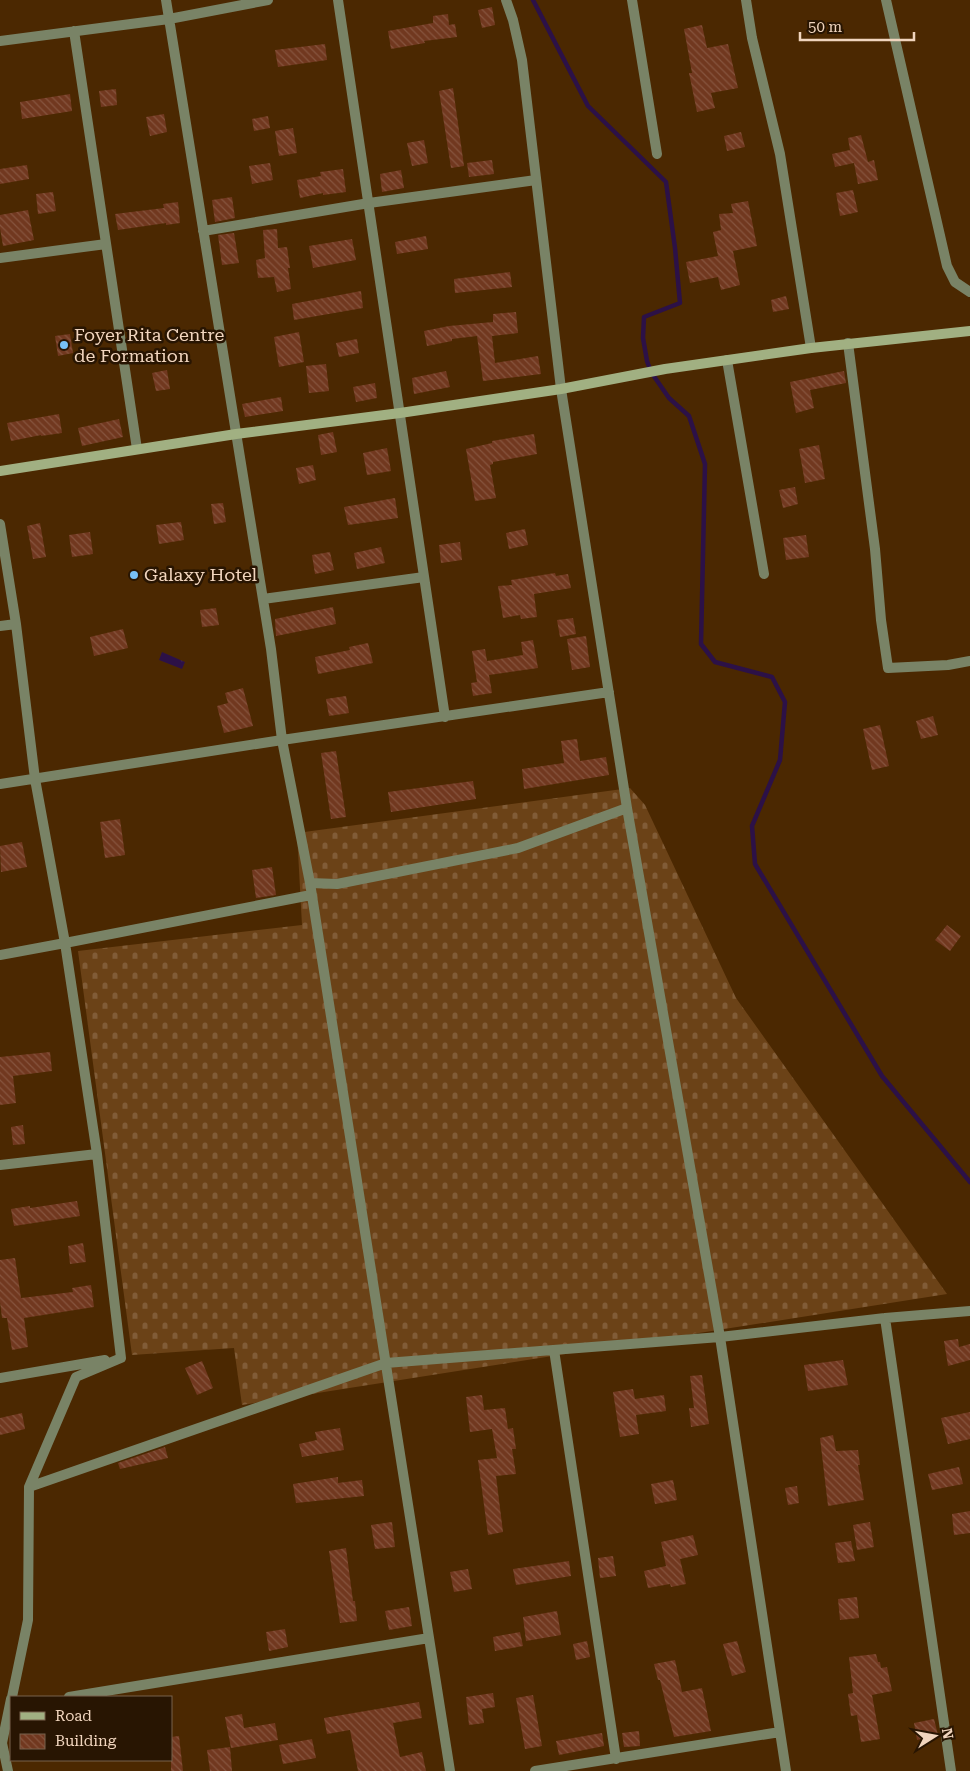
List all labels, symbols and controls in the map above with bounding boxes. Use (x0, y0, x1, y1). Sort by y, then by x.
scale bar (800, 10, 914, 42)
text: 50 m (808, 18, 843, 36)
place label: Foyer Rita Centre de Formation (74, 324, 224, 366)
marker: Foyer Rita Centre de Formation (58, 339, 70, 351)
place label: Galaxy Hotel (144, 564, 258, 585)
marker: Galaxy Hotel (128, 569, 140, 581)
legend (10, 1696, 172, 1761)
text: Road (55, 1707, 92, 1725)
north arrow (910, 1711, 960, 1761)
text: N (939, 1727, 957, 1741)
text: Building (55, 1732, 117, 1750)

